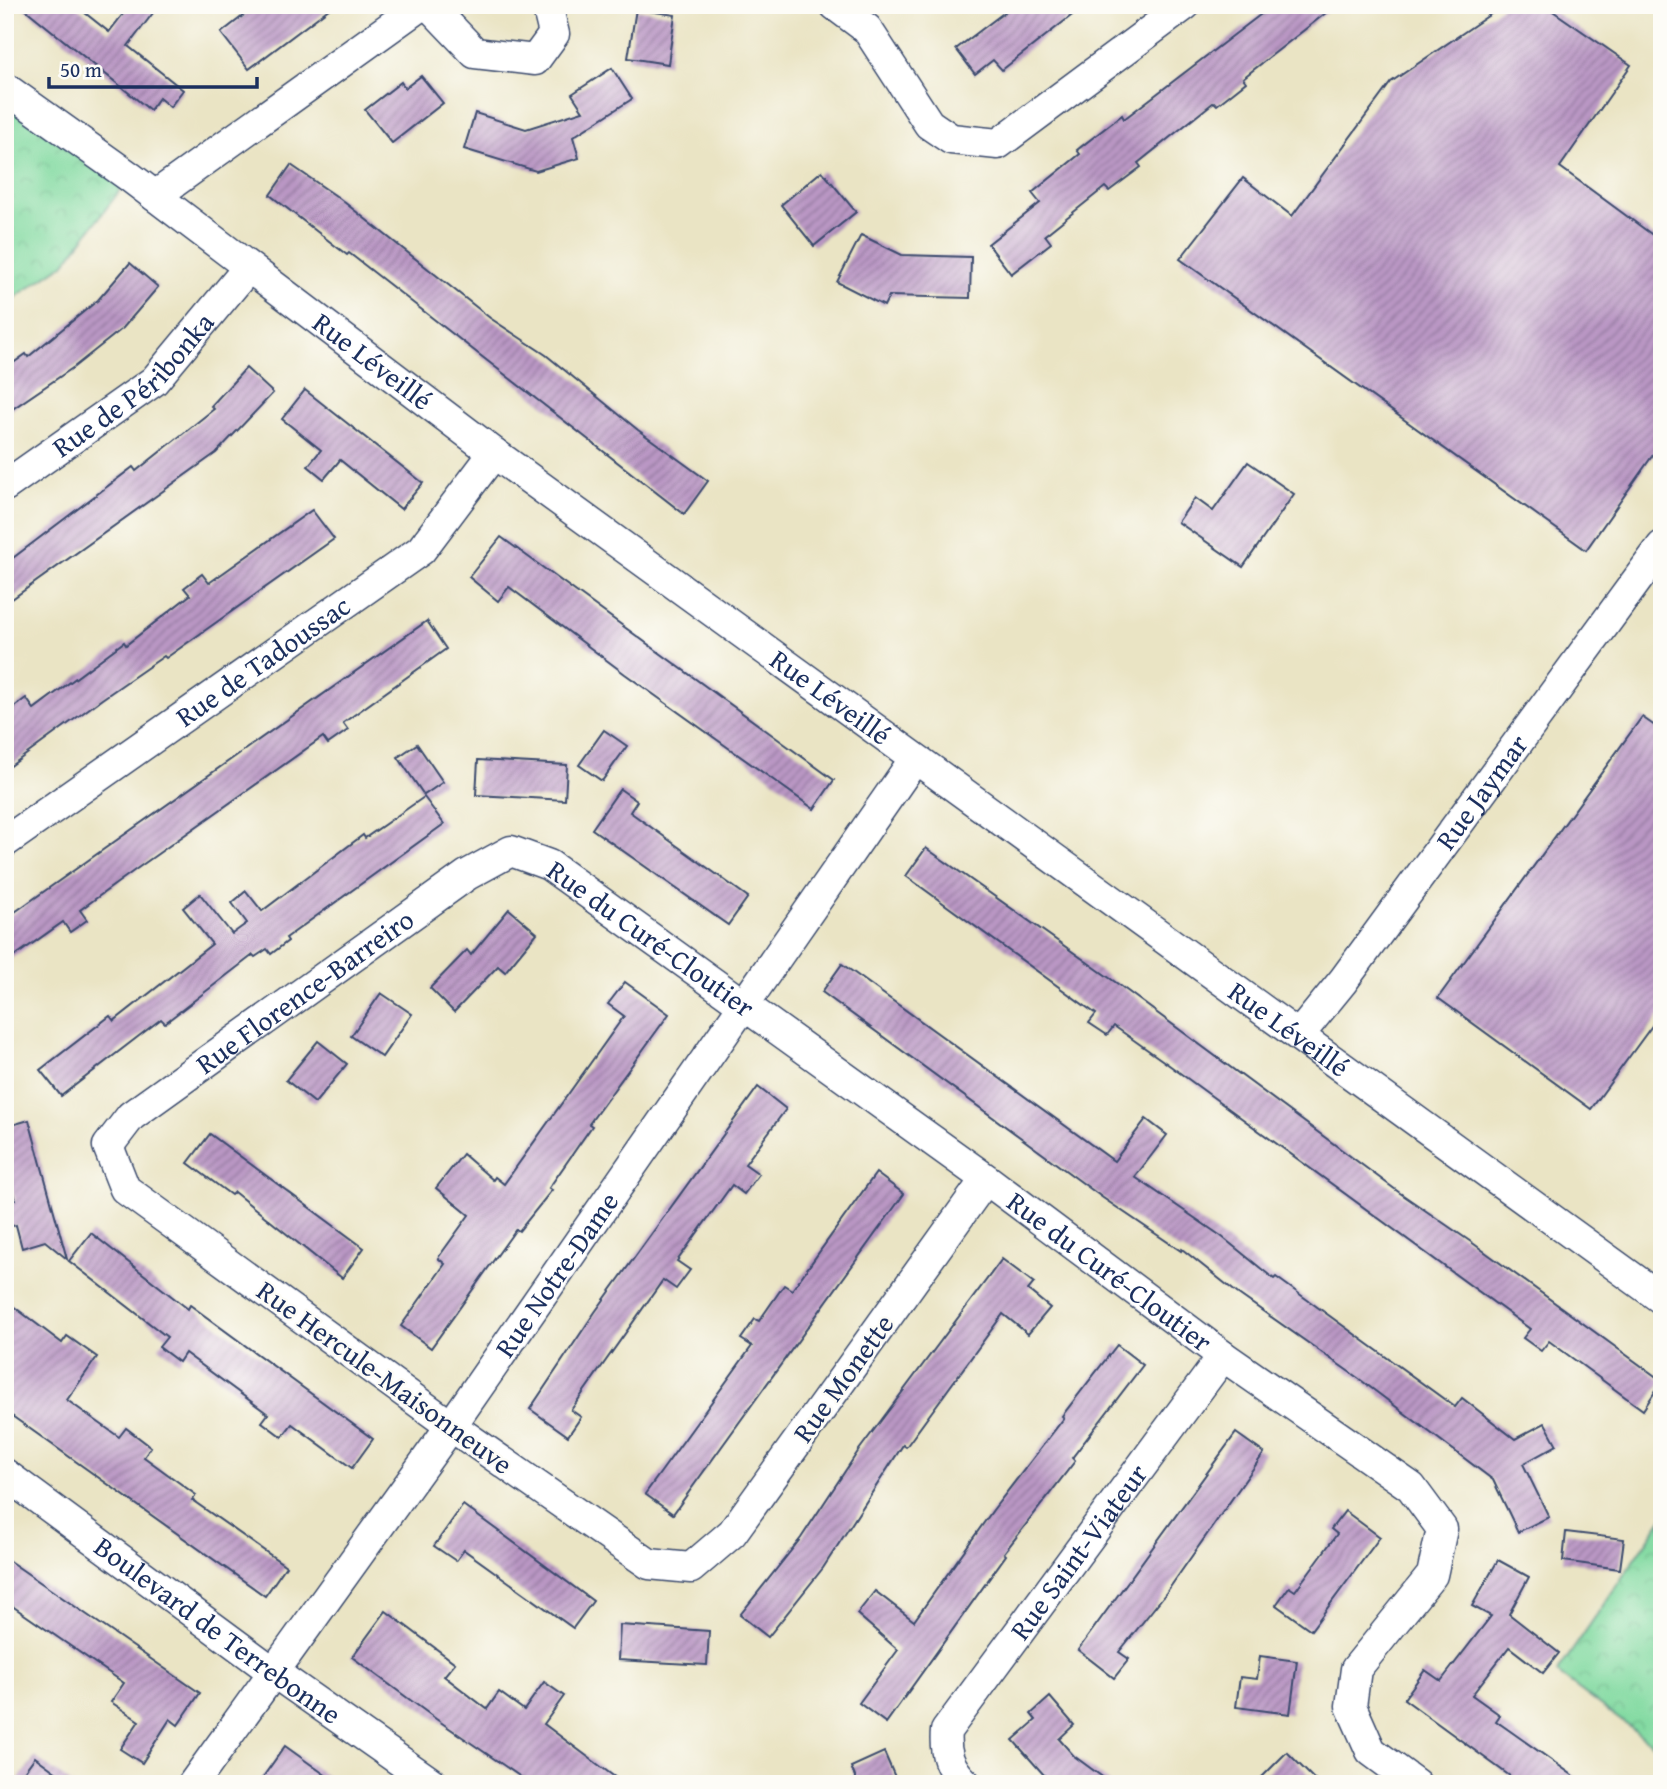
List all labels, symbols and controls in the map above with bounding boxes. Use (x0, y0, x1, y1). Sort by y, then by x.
scale bar (49, 46, 257, 90)
text: 50 m (60, 54, 102, 85)
street label: Rue de Péribonka (43, 302, 224, 467)
street label: Rue Léveillé (305, 302, 441, 419)
street label: Rue de Tadoussac (167, 585, 358, 736)
street label: Rue Léveillé (762, 639, 900, 754)
street label: Rue Jaymar (1425, 725, 1538, 858)
street label: Rue du Curé-Cloutier (539, 849, 764, 1027)
street label: Rue Florence-Barreiro (187, 899, 422, 1083)
street label: Rue Léveillé (1220, 971, 1358, 1086)
street label: Rue du Curé-Cloutier (999, 1181, 1222, 1362)
street label: Rue Notre-Dame (484, 1183, 628, 1365)
street label: Rue Hercule-Maisonneuve (249, 1270, 522, 1483)
street label: Rue Monette (782, 1305, 903, 1450)
street label: Rue Saint-Viateur (999, 1454, 1157, 1648)
street label: Boulevard de Terrebonne (86, 1526, 350, 1734)

